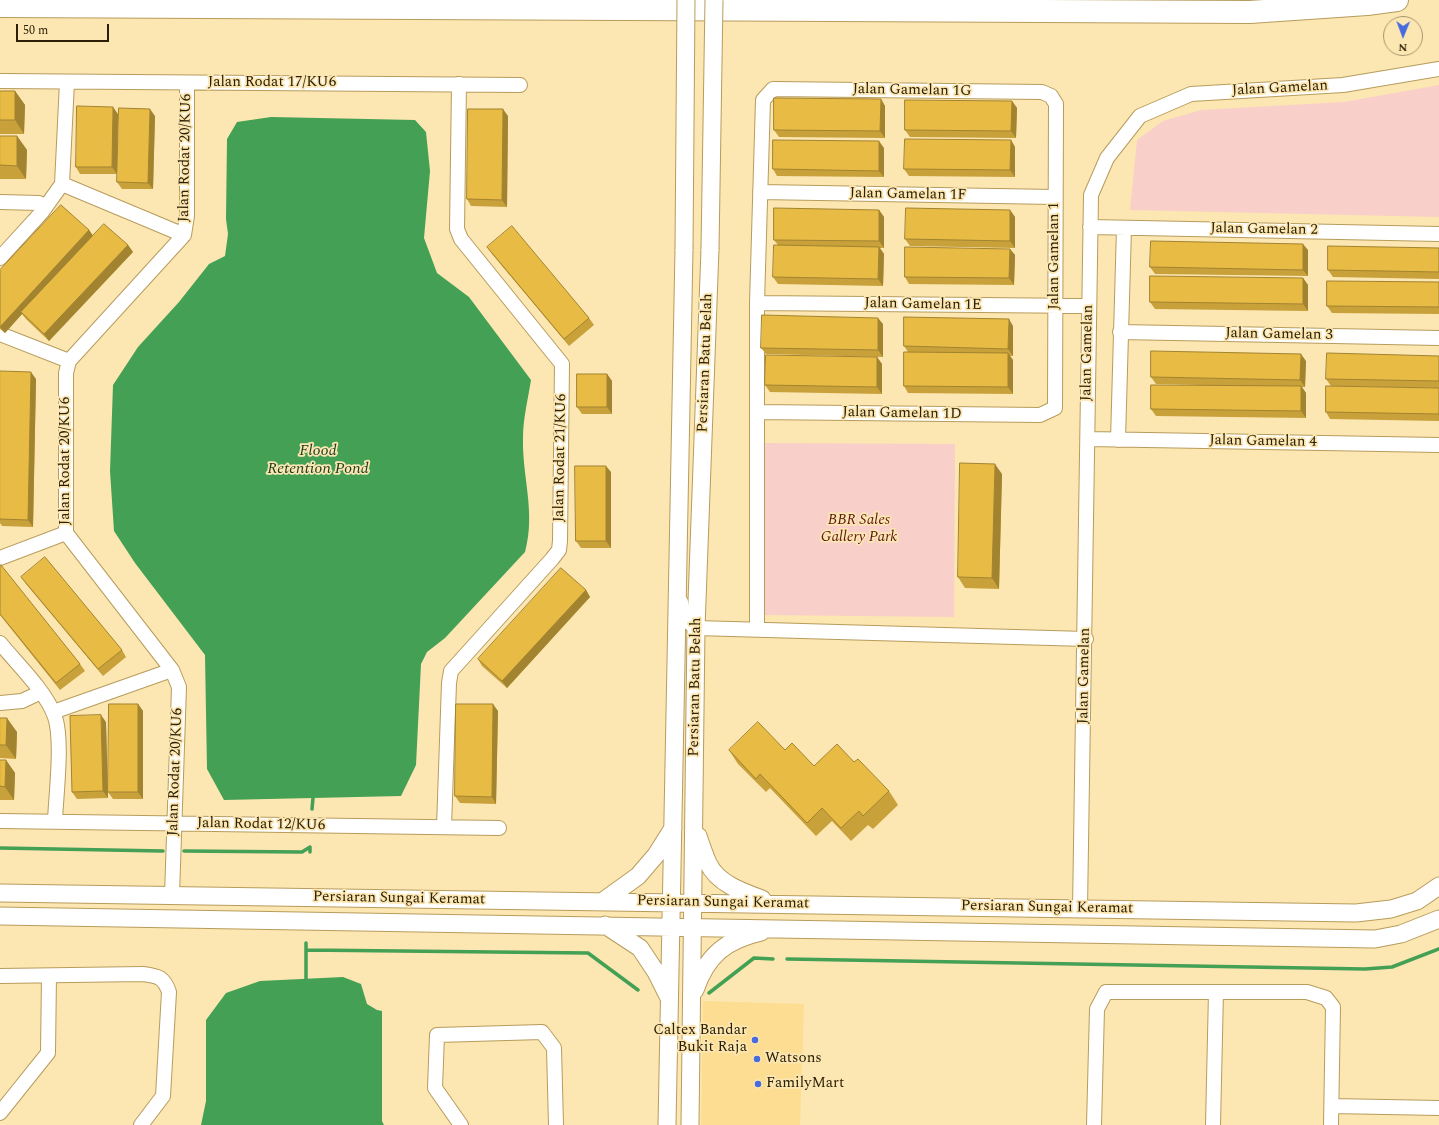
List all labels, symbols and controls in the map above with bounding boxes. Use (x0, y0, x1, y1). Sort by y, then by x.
scale bar (18, 16, 111, 42)
north arrow (1383, 16, 1423, 56)
text: 50 m (23, 21, 48, 40)
text: N (1398, 39, 1407, 56)
street label: Jalan Rodat 17/KU6 (208, 74, 336, 92)
street label: Jalan Gamelan (1231, 77, 1329, 101)
street label: Jalan Gamelan 1G (852, 81, 972, 101)
street label: Jalan Rodat 20/KU6 (176, 94, 196, 222)
street label: Jalan Gamelan 1F (849, 185, 967, 205)
street label: Jalan Gamelan 1 (1046, 202, 1064, 310)
street label: Jalan Gamelan 2 (1210, 220, 1318, 240)
street label: Persiaran Batu Belah (695, 293, 717, 433)
street label: Jalan Gamelan 1E (864, 295, 982, 315)
street label: Jalan Gamelan (1078, 305, 1098, 401)
street label: Jalan Gamelan 3 (1225, 325, 1333, 345)
street label: Jalan Rodat 21/KU6 (551, 394, 571, 522)
street label: Jalan Rodat 20/KU6 (57, 397, 75, 525)
street label: Jalan Gamelan 1D (842, 404, 962, 424)
street label: Jalan Gamelan 4 (1209, 432, 1317, 452)
water label: Flood Retention Pond (267, 442, 369, 480)
park label: BBR Sales Gallery Park (821, 512, 897, 547)
street label: Persiaran Batu Belah (686, 617, 706, 757)
street label: Jalan Gamelan (1075, 628, 1095, 724)
street label: Jalan Rodat 20/KU6 (165, 707, 187, 837)
street label: Jalan Rodat 12/KU6 (197, 815, 325, 835)
street label: Persiaran Sungai Keramat (313, 888, 485, 910)
street label: Persiaran Sungai Keramat (637, 892, 809, 914)
street label: Persiaran Sungai Keramat (961, 897, 1133, 919)
place label: Caltex Bandar Bukit Raja (653, 1022, 747, 1057)
marker: Caltex Bandar Bukit Raja (750, 1035, 760, 1045)
place label: Watsons (765, 1050, 822, 1068)
marker: Watsons (752, 1054, 762, 1064)
place label: FamilyMart (766, 1075, 844, 1093)
marker: FamilyMart (753, 1079, 763, 1089)

